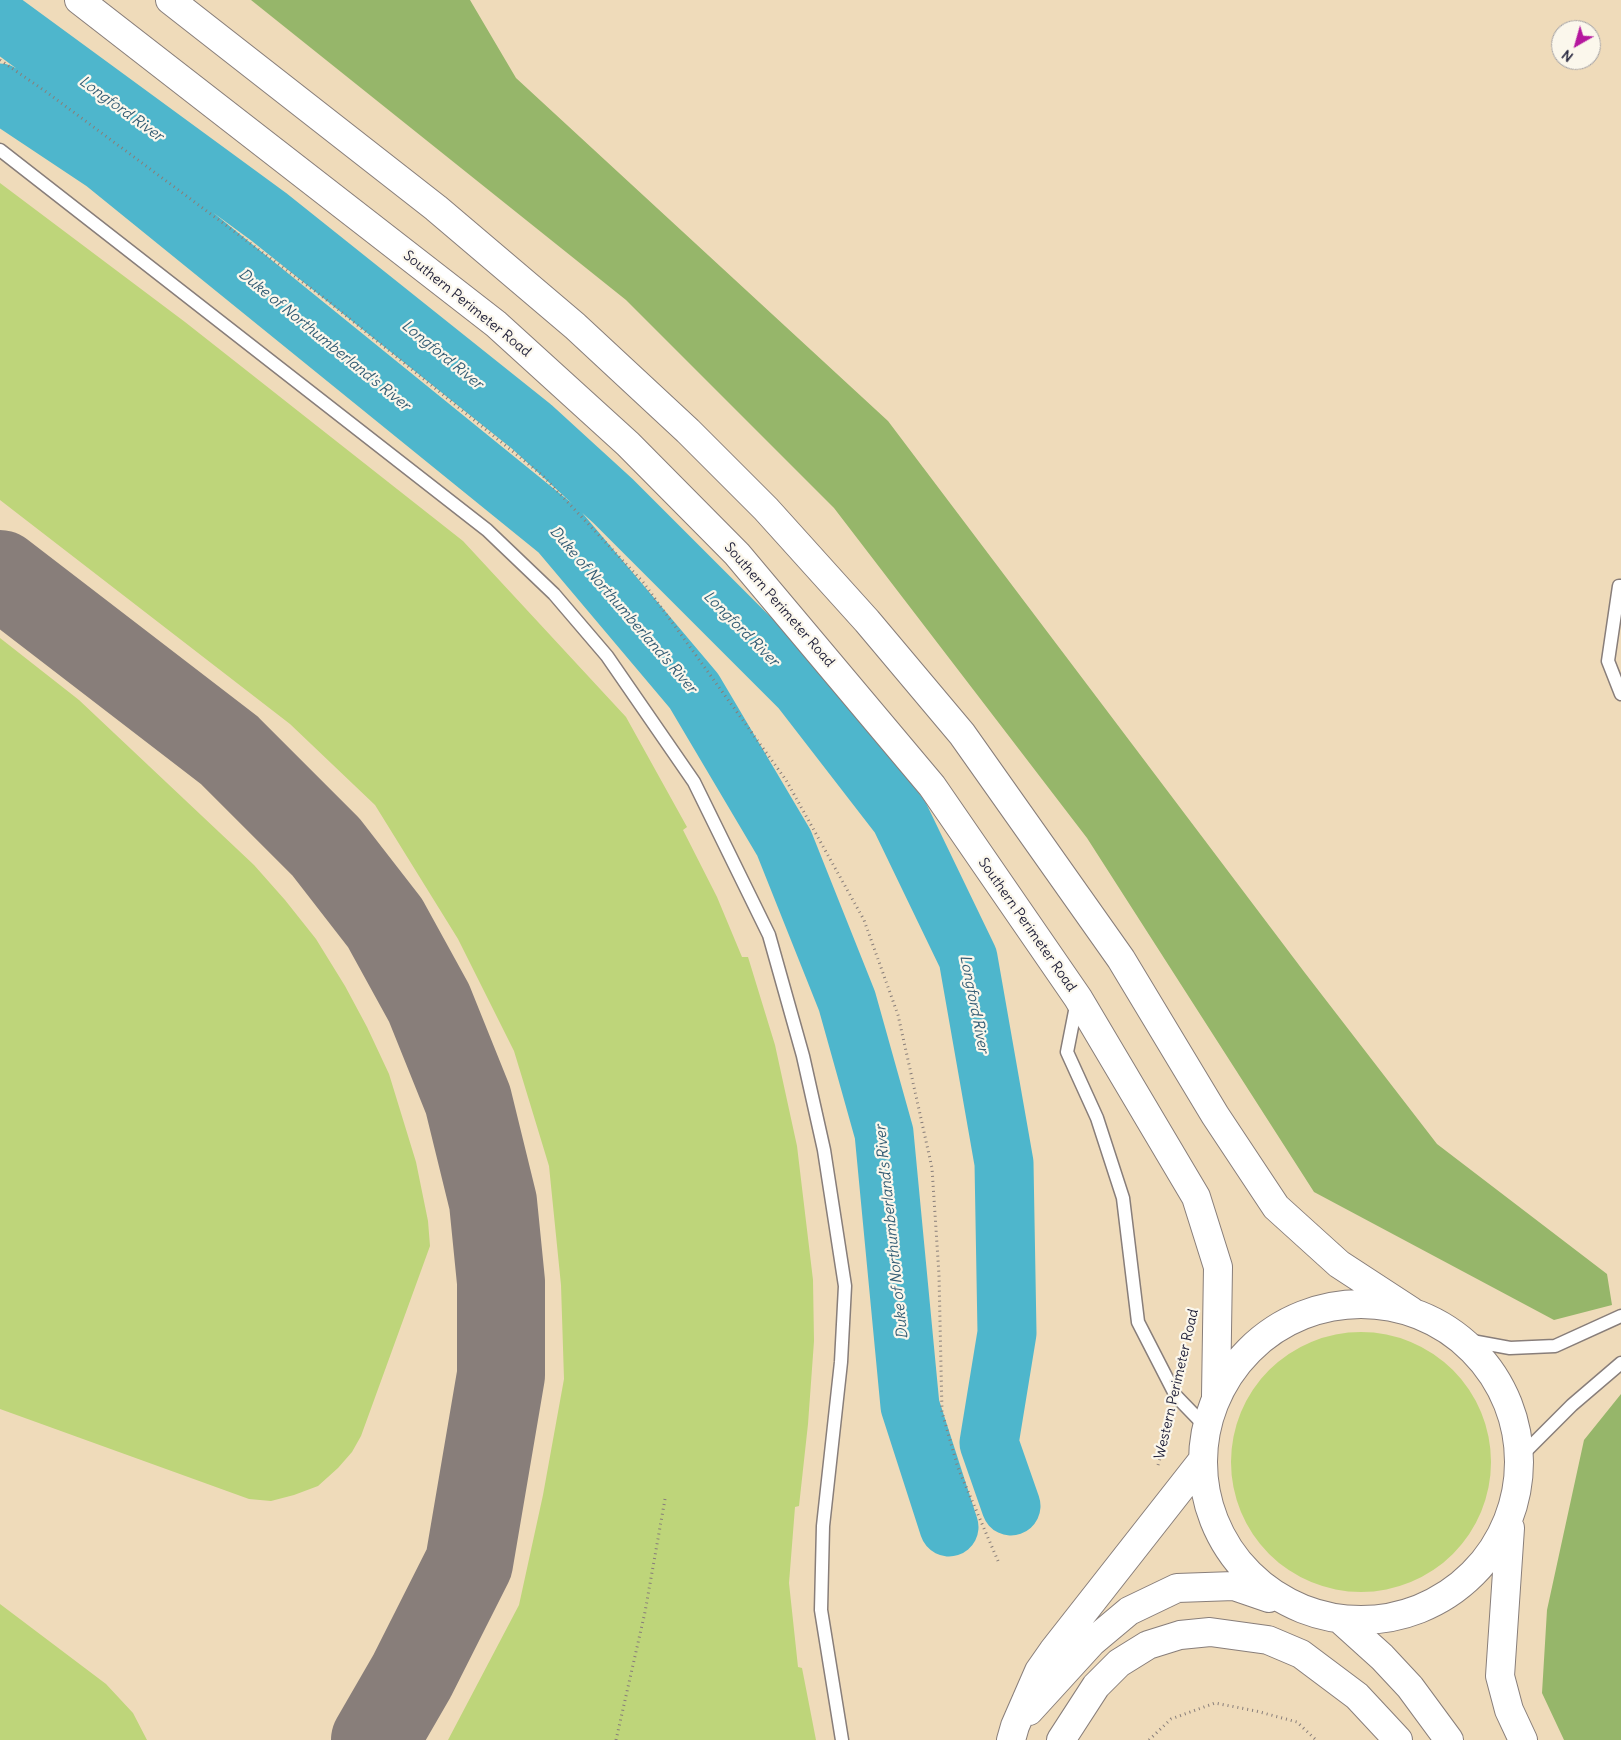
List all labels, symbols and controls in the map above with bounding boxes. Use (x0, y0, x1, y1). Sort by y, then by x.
north arrow (1551, 20, 1601, 70)
text: N (1558, 46, 1577, 66)
water label: Longford River (76, 73, 166, 145)
street label: Southern Perimeter Road (400, 247, 534, 361)
water label: Duke of Northumberland's River (235, 265, 413, 415)
water label: Longford River (398, 317, 486, 393)
water label: Duke of Northumberland's River (546, 523, 700, 697)
street label: Southern Perimeter Road (720, 539, 838, 671)
water label: Longford River (700, 588, 782, 670)
street label: Southern Perimeter Road (974, 855, 1080, 995)
water label: Longford River (956, 954, 992, 1054)
water label: Duke of Northumberland's River (872, 1124, 912, 1340)
street label: Western Perimeter Road (1152, 1307, 1202, 1461)

